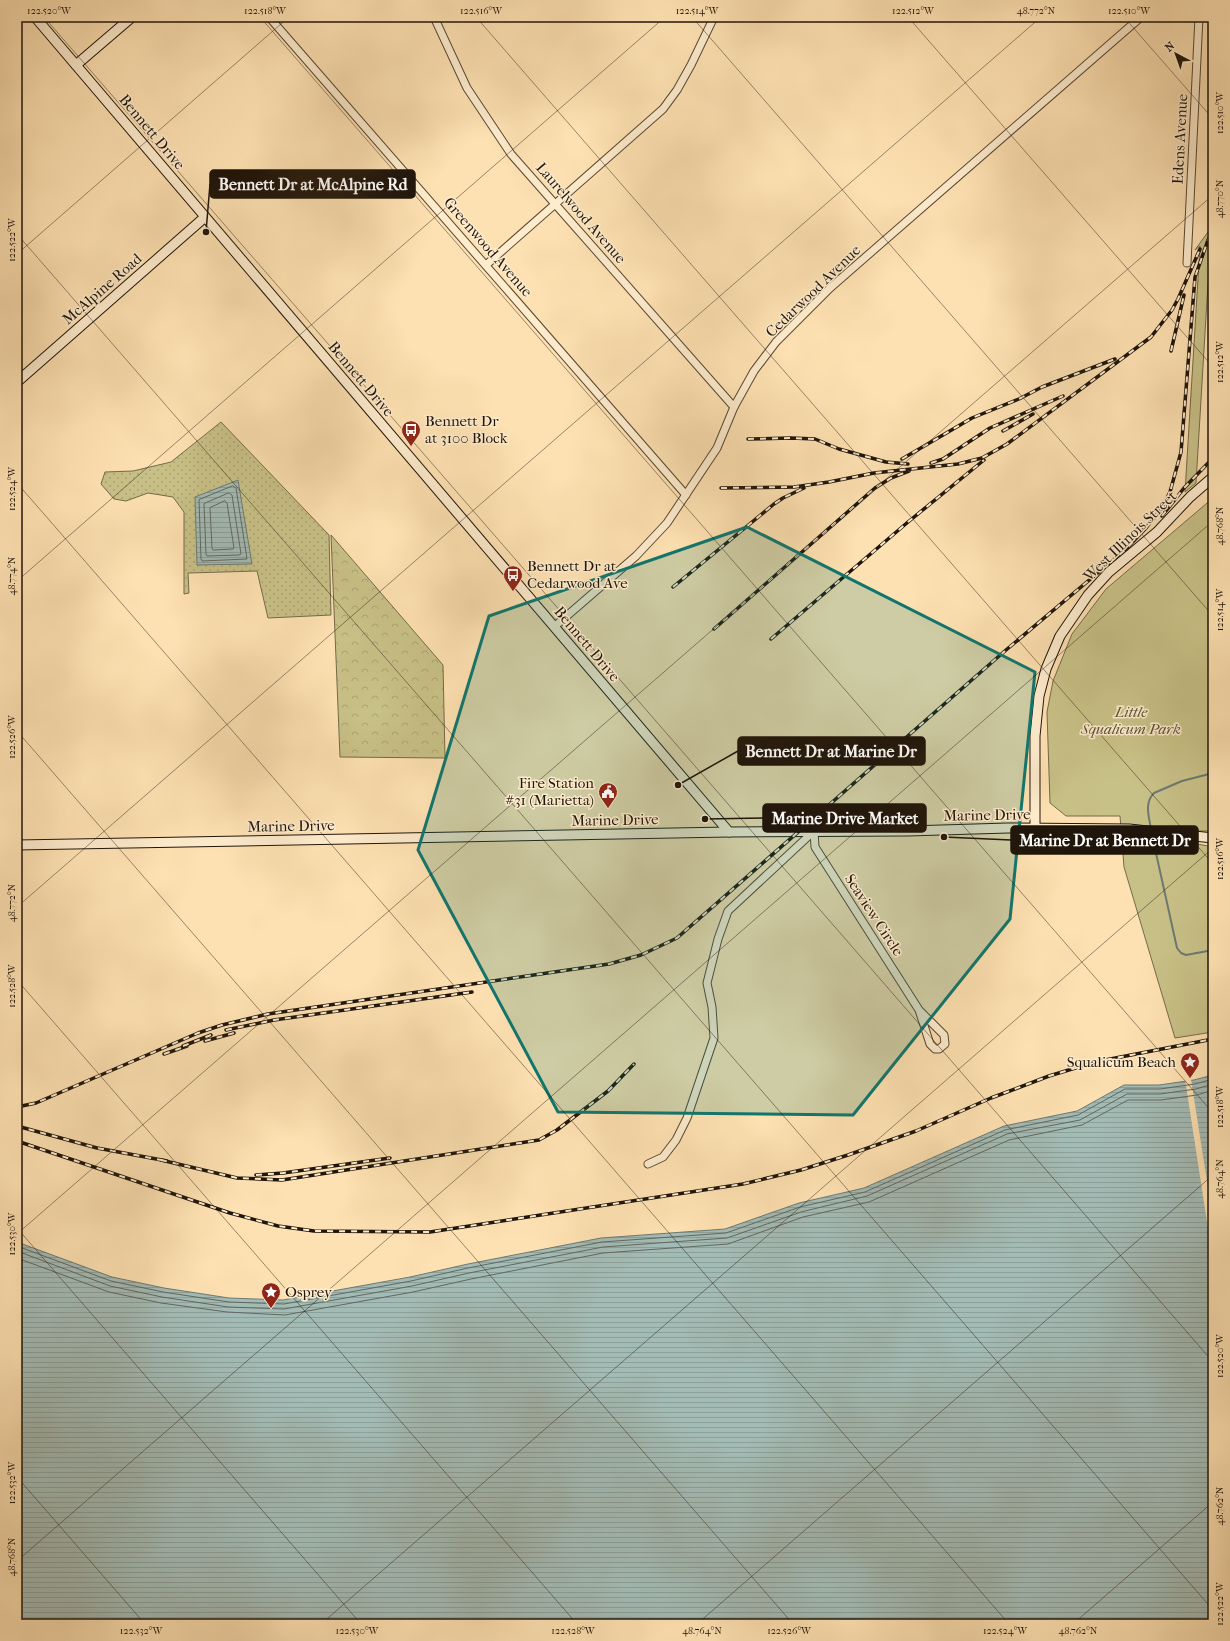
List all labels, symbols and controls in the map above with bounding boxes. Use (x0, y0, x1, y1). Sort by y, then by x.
text: 122.520°W (27, 5, 72, 17)
text: 122.518°W (244, 5, 287, 17)
text: 122.516°W (460, 5, 503, 17)
text: 122.514°W (676, 5, 720, 17)
text: 122.512°W (892, 5, 935, 17)
text: 48.772°N (1017, 5, 1056, 17)
text: 122.510°W (1108, 5, 1151, 17)
north arrow (1156, 34, 1196, 74)
text: N (1162, 39, 1178, 54)
street label: Bennett Drive (115, 91, 189, 174)
text: 122.510°W (1214, 91, 1226, 134)
street label: Edens Avenue (1169, 93, 1191, 185)
street label: Laurelwood Avenue (532, 159, 630, 268)
callout: Bennett Dr at McAlpine Rd (210, 170, 415, 198)
text: Bennett Dr at McAlpine Rd (219, 175, 409, 195)
text: 48.770°N (1214, 179, 1226, 218)
street label: Greenwood Avenue (440, 194, 537, 301)
text: 122.522°W (6, 217, 18, 262)
street label: Cedarwood Avenue (762, 241, 865, 341)
street label: McAlpine Road (59, 249, 146, 328)
street label: Bennett Drive (324, 338, 398, 421)
text: 122.512°W (1214, 340, 1226, 383)
place label: Bennett Dr at 3100 Block (425, 412, 508, 447)
bus stop icon: Bennett Dr at 3100 Block (400, 419, 422, 447)
text: 122.524°W (6, 466, 18, 511)
street label: West Illinois Street (1079, 486, 1181, 586)
text: 48.768°N (1214, 506, 1226, 545)
text: 48.774°N (6, 556, 18, 595)
place label: Bennett Dr at Cedarwood Ave (527, 557, 628, 592)
bus stop icon: Bennett Dr at Cedarwood Ave (502, 564, 524, 592)
text: 122.514°W (1214, 587, 1226, 631)
street label: Bennett Drive (550, 603, 624, 686)
park label: Little Squalicum Park (1080, 703, 1181, 738)
text: 122.526°W (6, 714, 18, 759)
callout: Bennett Dr at Marine Dr (738, 737, 925, 765)
text: Bennett Dr at Marine Dr (745, 742, 918, 761)
place label: Fire Station #31 (Marietta) (505, 774, 594, 809)
public building icon: Fire Station #31 (Marietta) (597, 781, 619, 809)
callout: Marine Drive Market (763, 804, 926, 832)
street label: Marine Drive (943, 805, 1031, 825)
text: Marine Drive Market (771, 809, 919, 828)
street label: Marine Drive (571, 810, 659, 830)
street label: Marine Drive (247, 816, 335, 836)
callout: Marine Dr at Bennett Dr (1011, 826, 1198, 854)
text: Marine Dr at Bennett Dr (1018, 831, 1192, 850)
text: 122.516°W (1214, 837, 1226, 880)
street label: Seaview Circle (841, 871, 907, 960)
text: 48.772°N (6, 883, 18, 922)
text: 122.528°W (6, 963, 18, 1008)
place icon: Squalicum Beach (1179, 1051, 1201, 1079)
place label: Squalicum Beach (1067, 1053, 1177, 1071)
text: 122.518°W (1214, 1085, 1226, 1128)
text: 48.764°N (1214, 1159, 1226, 1199)
text: 122.530°W (6, 1211, 18, 1255)
place icon: Osprey (260, 1281, 282, 1309)
place label: Osprey (285, 1283, 333, 1301)
text: 122.520°W (1214, 1333, 1226, 1378)
text: 122.532°W (6, 1461, 18, 1504)
text: 48.762°N (1214, 1486, 1226, 1525)
text: 48.768°N (6, 1537, 18, 1576)
text: 122.522°W (1214, 1581, 1226, 1626)
text: 122.532°W (120, 1625, 163, 1637)
text: 122.530°W (336, 1625, 380, 1637)
text: 122.528°W (551, 1625, 596, 1637)
text: 48.764°N (682, 1625, 722, 1637)
text: 122.526°W (767, 1625, 812, 1637)
text: 122.524°W (983, 1625, 1028, 1637)
text: 48.762°N (1059, 1625, 1098, 1637)

